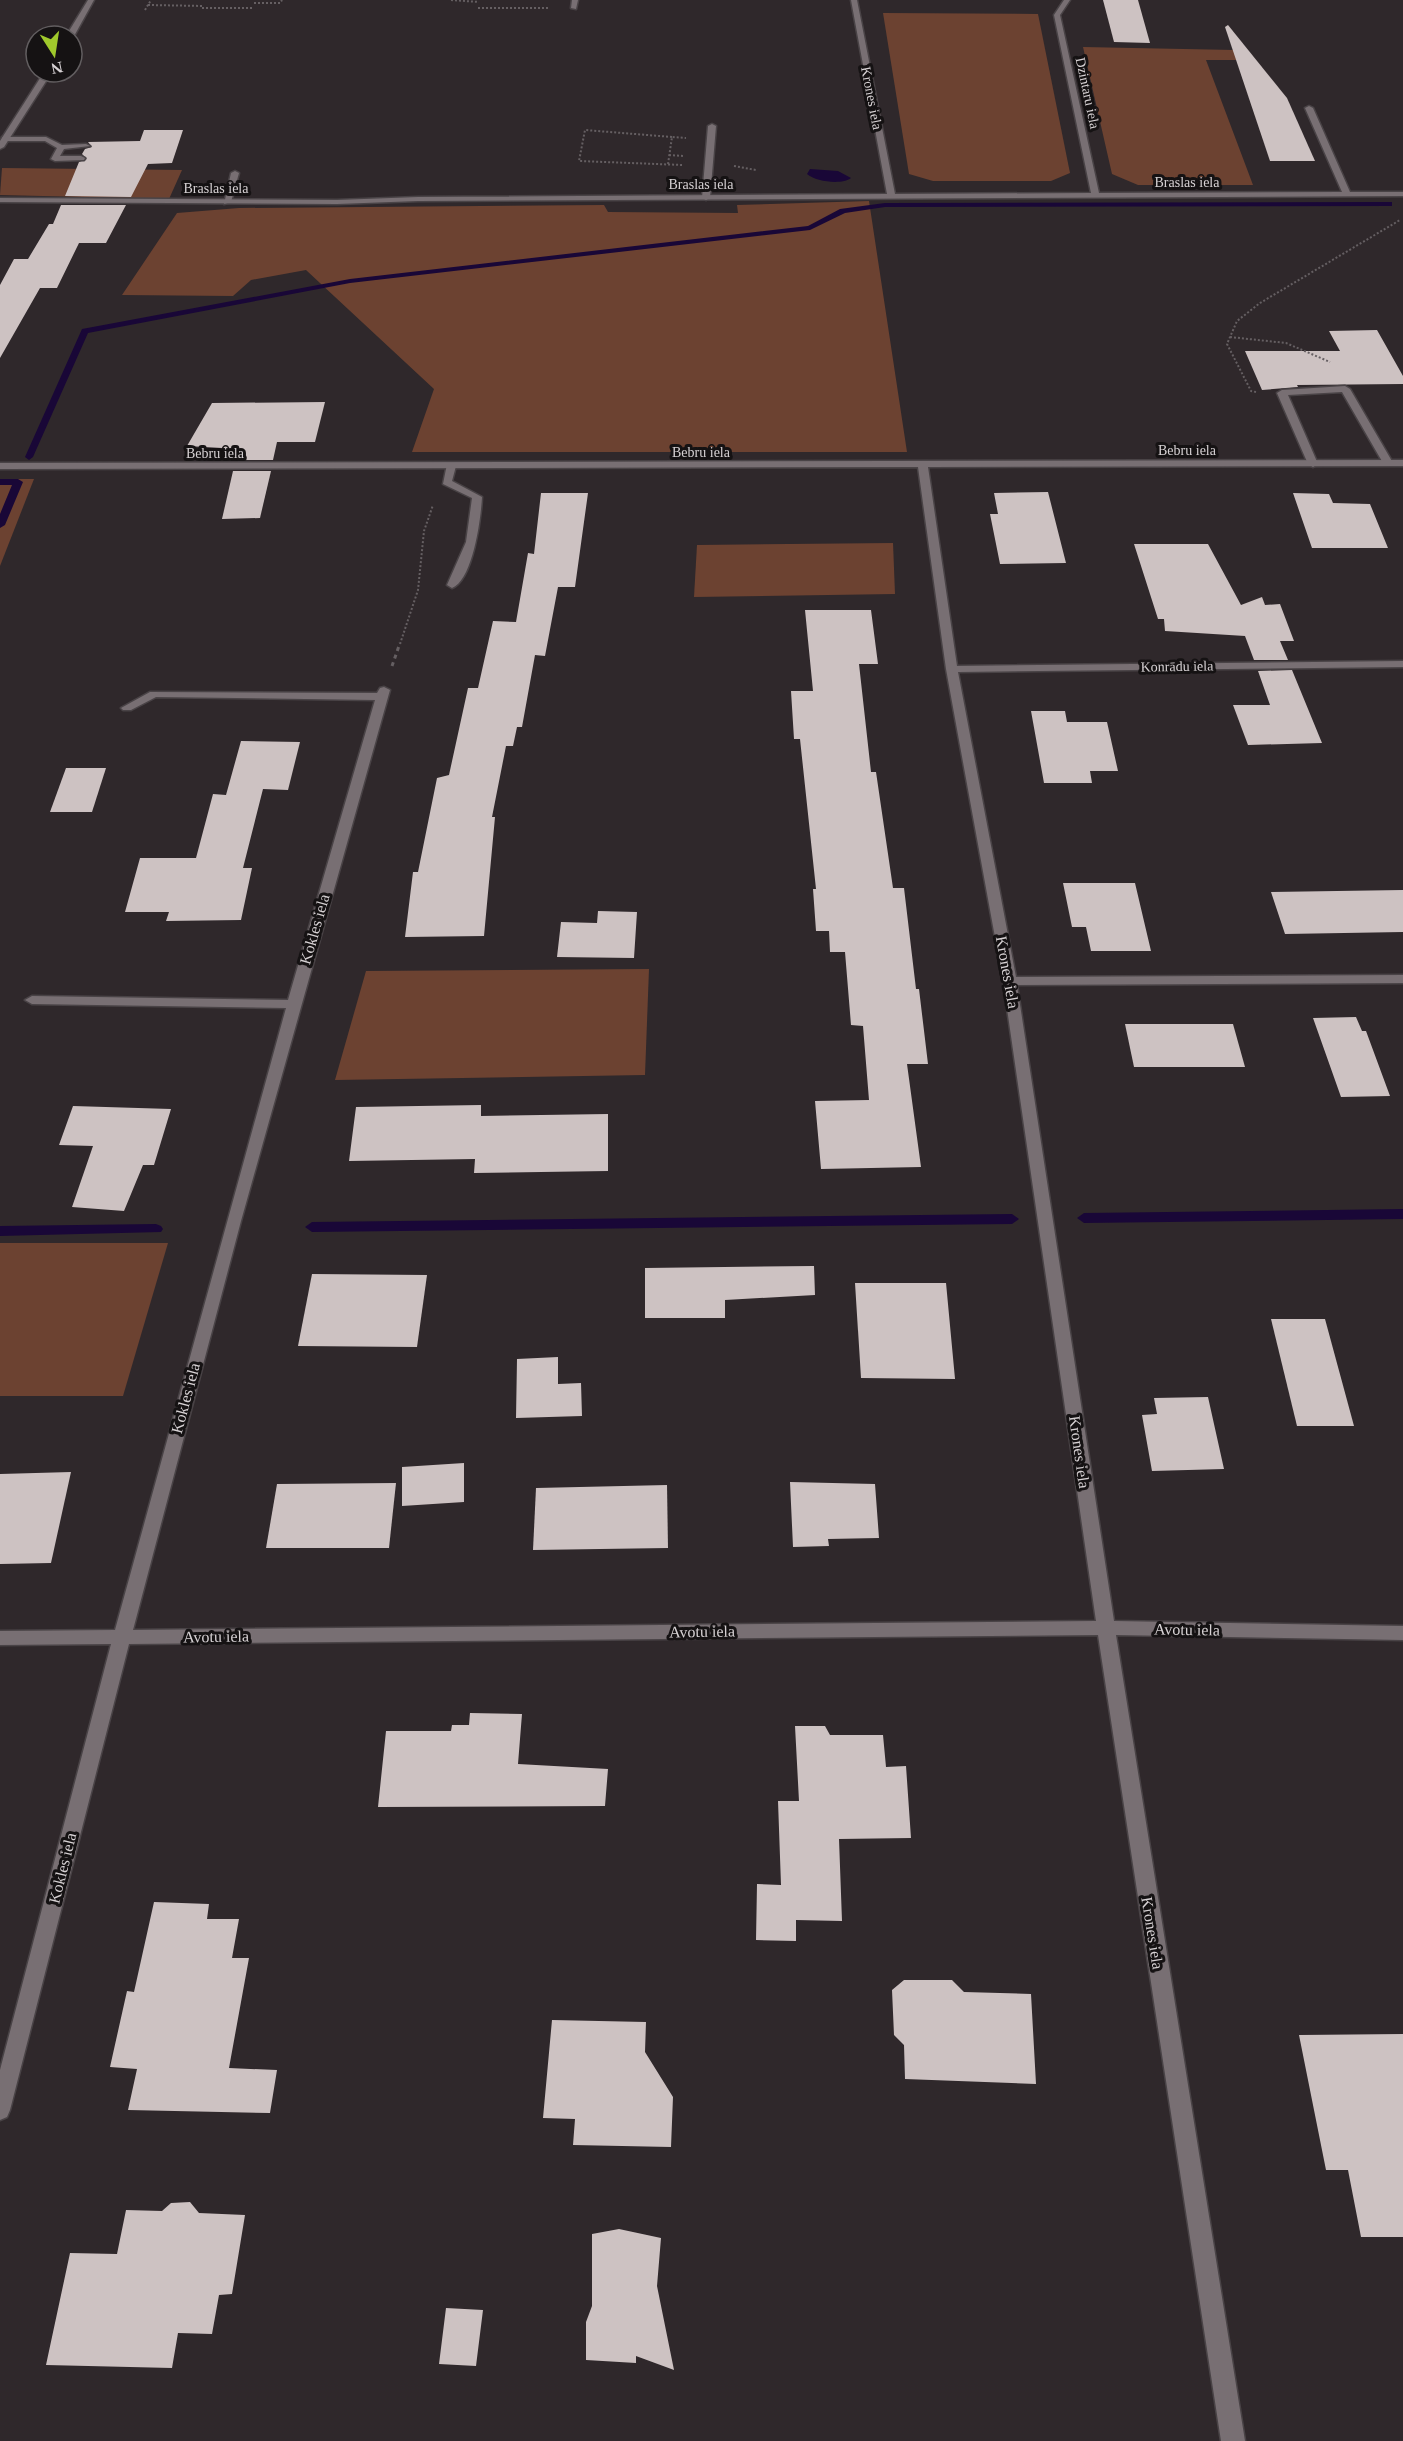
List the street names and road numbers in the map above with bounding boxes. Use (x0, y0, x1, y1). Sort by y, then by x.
street label: Dzintaru iela (1073, 56, 1103, 131)
street label: Krones iela (858, 65, 885, 132)
street label: Braslas iela (1155, 175, 1220, 190)
street label: Braslas iela (669, 177, 734, 192)
street label: Braslas iela (184, 181, 249, 196)
street label: Bebru iela (1158, 443, 1217, 458)
street label: Bebru iela (672, 445, 731, 460)
street label: Bebru iela (186, 446, 245, 461)
street label: Konrādu iela (1141, 658, 1214, 675)
street label: Kokles iela (296, 892, 333, 966)
street label: Krones iela (993, 935, 1022, 1010)
street label: Kokles iela (168, 1361, 203, 1435)
street label: Krones iela (1066, 1415, 1093, 1490)
street label: Avotu iela (1154, 1620, 1220, 1639)
street label: Avotu iela (669, 1622, 735, 1641)
street label: Avotu iela (183, 1627, 249, 1646)
street label: Kokles iela (45, 1831, 79, 1905)
street label: Krones iela (1138, 1896, 1167, 1971)

